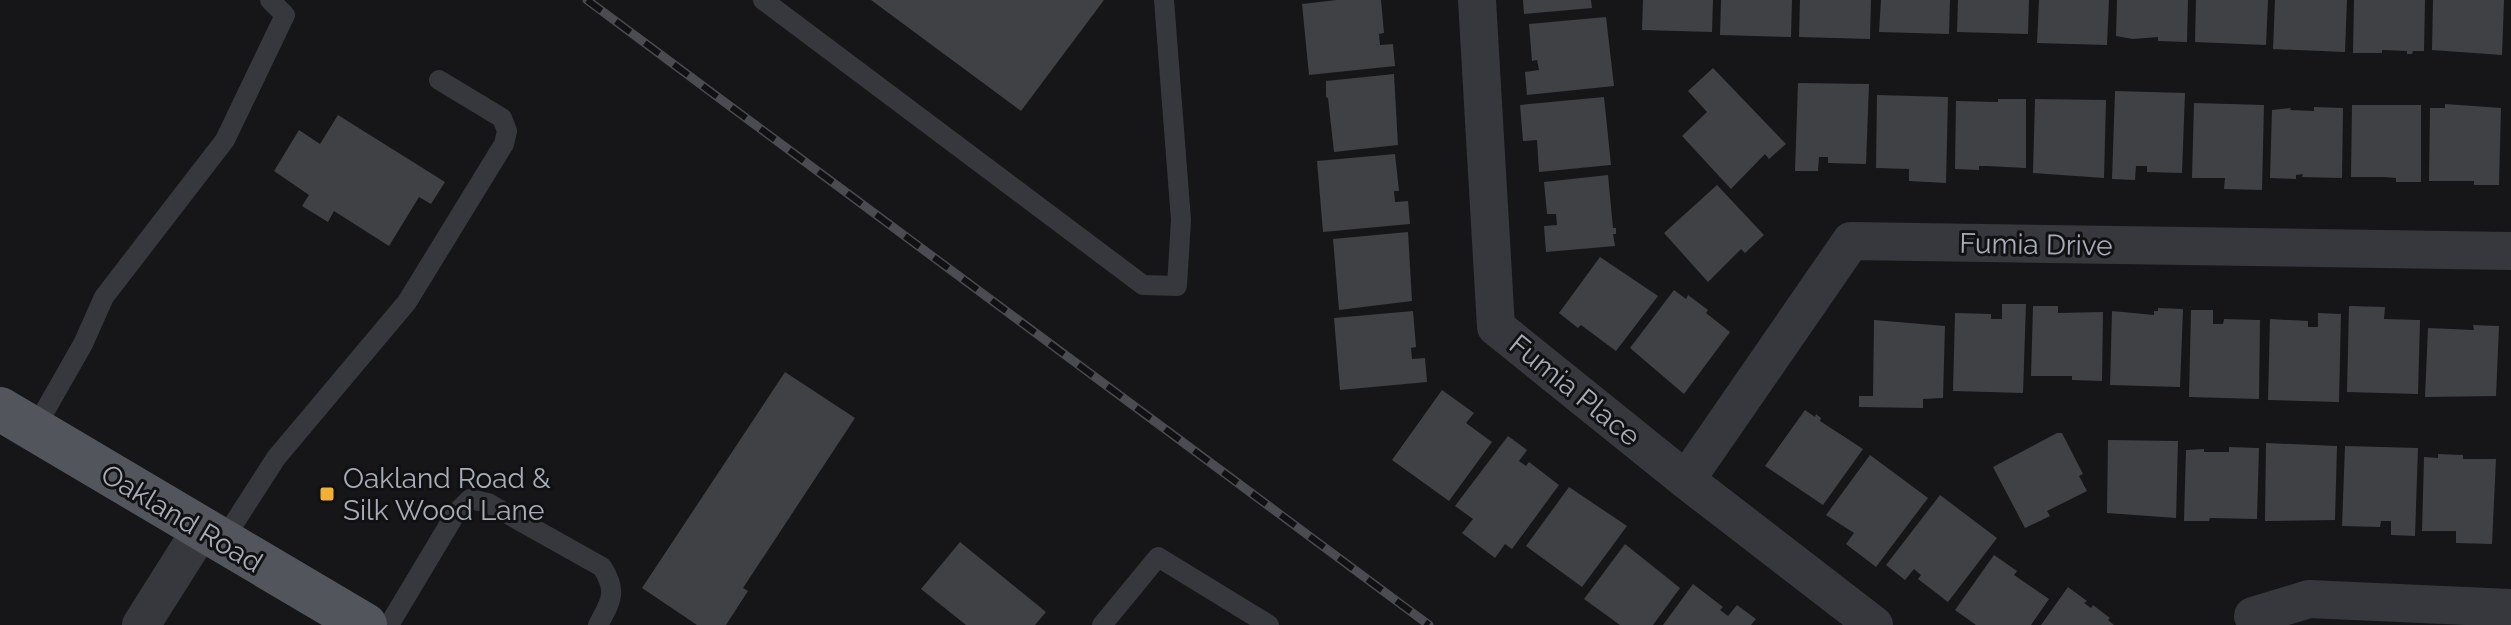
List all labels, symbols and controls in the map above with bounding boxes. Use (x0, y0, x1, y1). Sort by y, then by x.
street label: Fumia Drive (1959, 227, 2113, 262)
street label: Fumia Place (1503, 328, 1647, 453)
street label: Oakland Road (95, 457, 268, 579)
place label: Oakland Road & Silk Wood Lane (343, 462, 551, 527)
marker: Oakland Road & Silk Wood Lane (318, 485, 336, 503)

